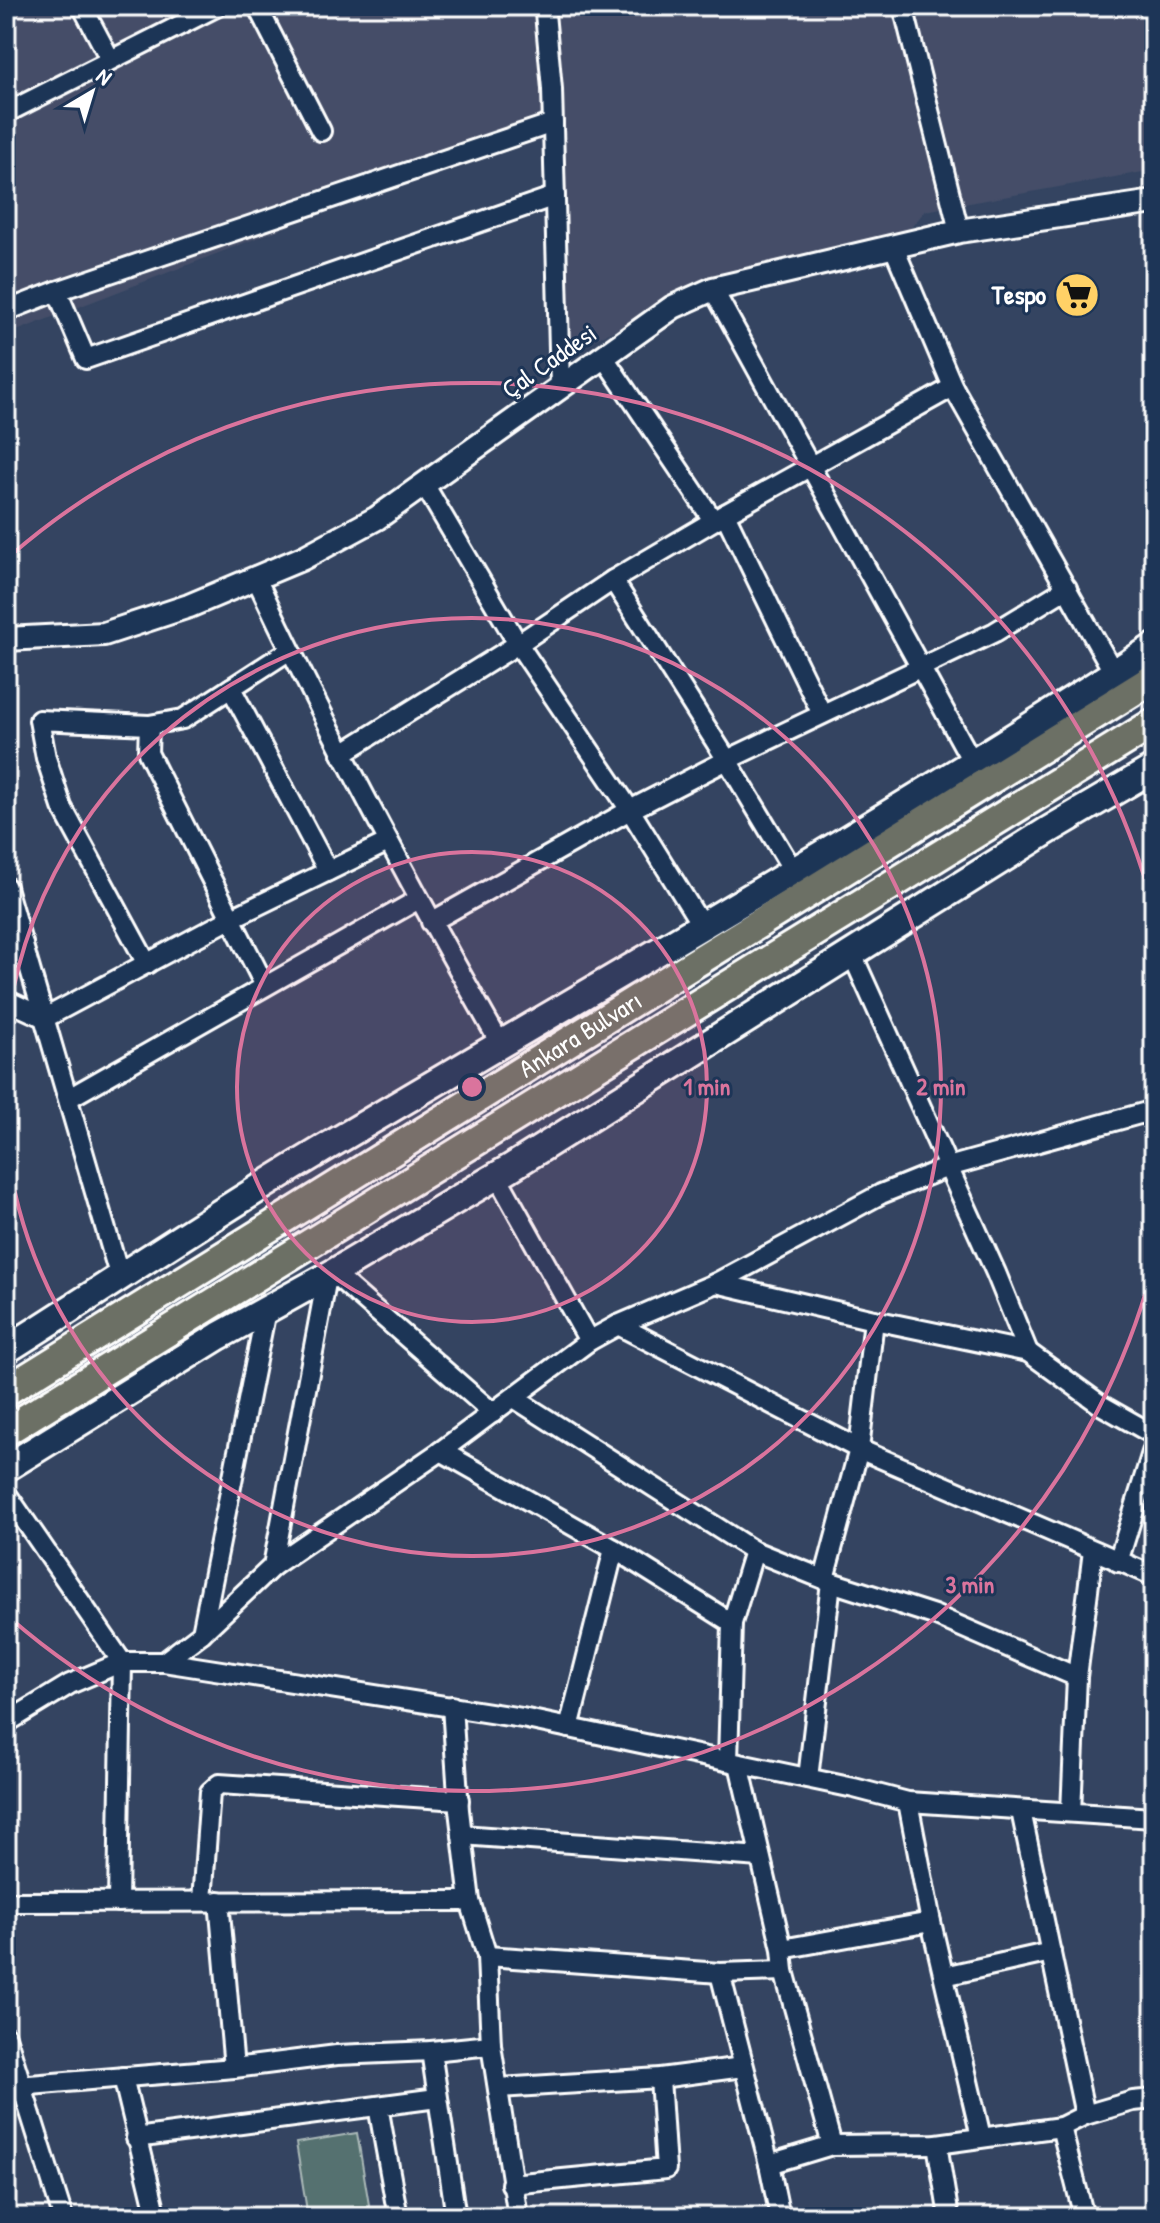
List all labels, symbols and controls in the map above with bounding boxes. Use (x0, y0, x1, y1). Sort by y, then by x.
north arrow (52, 52, 132, 132)
text: N (90, 61, 118, 92)
supermarket icon: Tespo (1053, 271, 1101, 319)
place label: Tespo (991, 277, 1047, 313)
street label: Çal Caddesi (494, 315, 603, 406)
street label: Ankara Bulvarı (512, 982, 648, 1085)
text: 1 min (684, 1070, 731, 1102)
text: 2 min (916, 1070, 966, 1102)
centre of rings (458, 1073, 486, 1101)
text: 3 min (946, 1568, 995, 1600)

